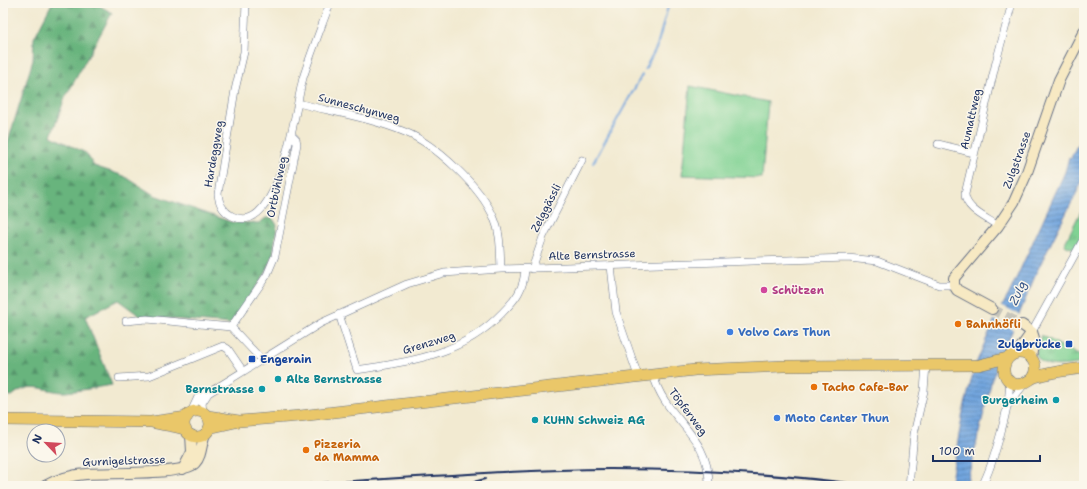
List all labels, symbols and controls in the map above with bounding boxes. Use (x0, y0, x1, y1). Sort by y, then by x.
street label: Aumattweg (957, 87, 985, 151)
street label: Sunneschynweg (316, 90, 402, 126)
street label: Hardeggweg (201, 119, 227, 189)
street label: Zulgstrasse (1000, 129, 1034, 191)
street label: Ortbühlweg (263, 155, 291, 219)
street label: Zelggässli (527, 181, 565, 235)
street label: Alte Bernstrasse (548, 246, 636, 264)
water label: Zulg (1005, 278, 1031, 308)
place label: Schützen (772, 283, 825, 298)
marker: Schützen (759, 285, 769, 295)
place label: Bahnhöfli (966, 317, 1021, 332)
marker: Bahnhöfli (953, 319, 963, 329)
place label: Volvo Cars Thun (738, 325, 831, 340)
marker: Volvo Cars Thun (725, 327, 735, 337)
street label: Grenzweg (401, 328, 457, 358)
place label: Zulgbrücke (998, 337, 1061, 352)
marker: Zulgbrücke (1064, 339, 1074, 349)
place label: Engerain (260, 352, 312, 367)
marker: Engerain (247, 354, 257, 364)
place label: Alte Bernstrasse (286, 372, 383, 387)
marker: Alte Bernstrasse (273, 374, 283, 384)
place label: Tacho Cafe-Bar (822, 380, 909, 395)
place label: Bernstrasse (186, 382, 254, 397)
marker: Tacho Cafe-Bar (809, 382, 819, 392)
marker: Bernstrasse (257, 384, 267, 394)
street label: Töpferweg (665, 385, 711, 439)
place label: Burgerheim (982, 393, 1048, 408)
marker: Burgerheim (1051, 395, 1061, 405)
place label: Moto Center Thun (785, 411, 890, 426)
place label: KUHN Schweiz AG (543, 413, 645, 428)
marker: Moto Center Thun (772, 413, 782, 423)
marker: KUHN Schweiz AG (530, 415, 540, 425)
north arrow (26, 423, 66, 463)
text: N (29, 432, 46, 446)
place label: Pizzeria da Mamma (314, 437, 380, 465)
scale bar (933, 437, 1040, 463)
text: 100 m (939, 443, 975, 459)
marker: Pizzeria da Mamma (301, 445, 311, 455)
street label: Gurnigelstrasse (82, 452, 166, 470)

